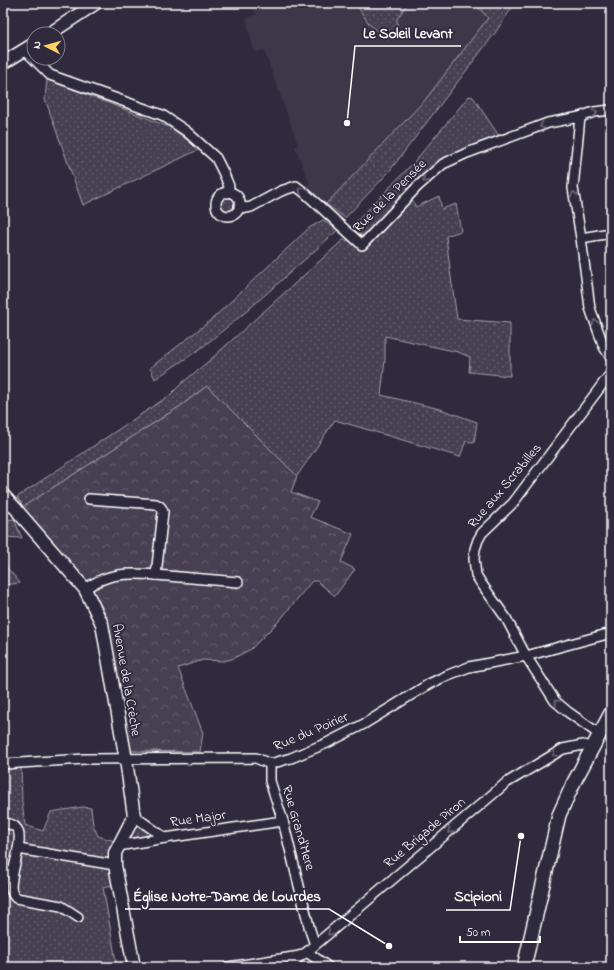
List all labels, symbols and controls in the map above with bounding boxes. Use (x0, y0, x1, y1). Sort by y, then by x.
callout: Le Soleil Levant (355, 19, 461, 46)
text: Le Soleil Levant (363, 23, 454, 45)
north arrow (26, 26, 66, 66)
text: N (29, 41, 45, 50)
one-way arrow (592, 109, 598, 117)
one-way arrow (539, 121, 546, 129)
street label: Rue de la Pensée (348, 154, 432, 238)
one-way arrow (422, 175, 430, 182)
one-way arrow (298, 188, 305, 195)
one-way arrow (570, 191, 579, 198)
one-way arrow (591, 319, 600, 326)
street label: Rue aux Scrabilles (463, 439, 547, 533)
street label: Avenue de la Crèche (106, 622, 146, 739)
one-way arrow (555, 699, 562, 707)
street label: Rue du Poirier (270, 707, 352, 757)
one-way arrow (552, 750, 559, 757)
street label: Rue Grand'Mere (276, 783, 320, 874)
street label: Rue Brigade Piron (379, 792, 471, 874)
street label: Rue Major (169, 805, 228, 833)
one-way arrow (447, 826, 455, 833)
callout: Église Notre-Dame de Lourdes (125, 882, 329, 909)
callout: Scipioni (446, 883, 510, 910)
text: Église Notre-Dame de Lourdes (133, 886, 321, 910)
text: Scipioni (454, 886, 502, 908)
scale bar (460, 918, 540, 944)
text: 50 m (466, 924, 490, 942)
one-way arrow (327, 929, 335, 936)

